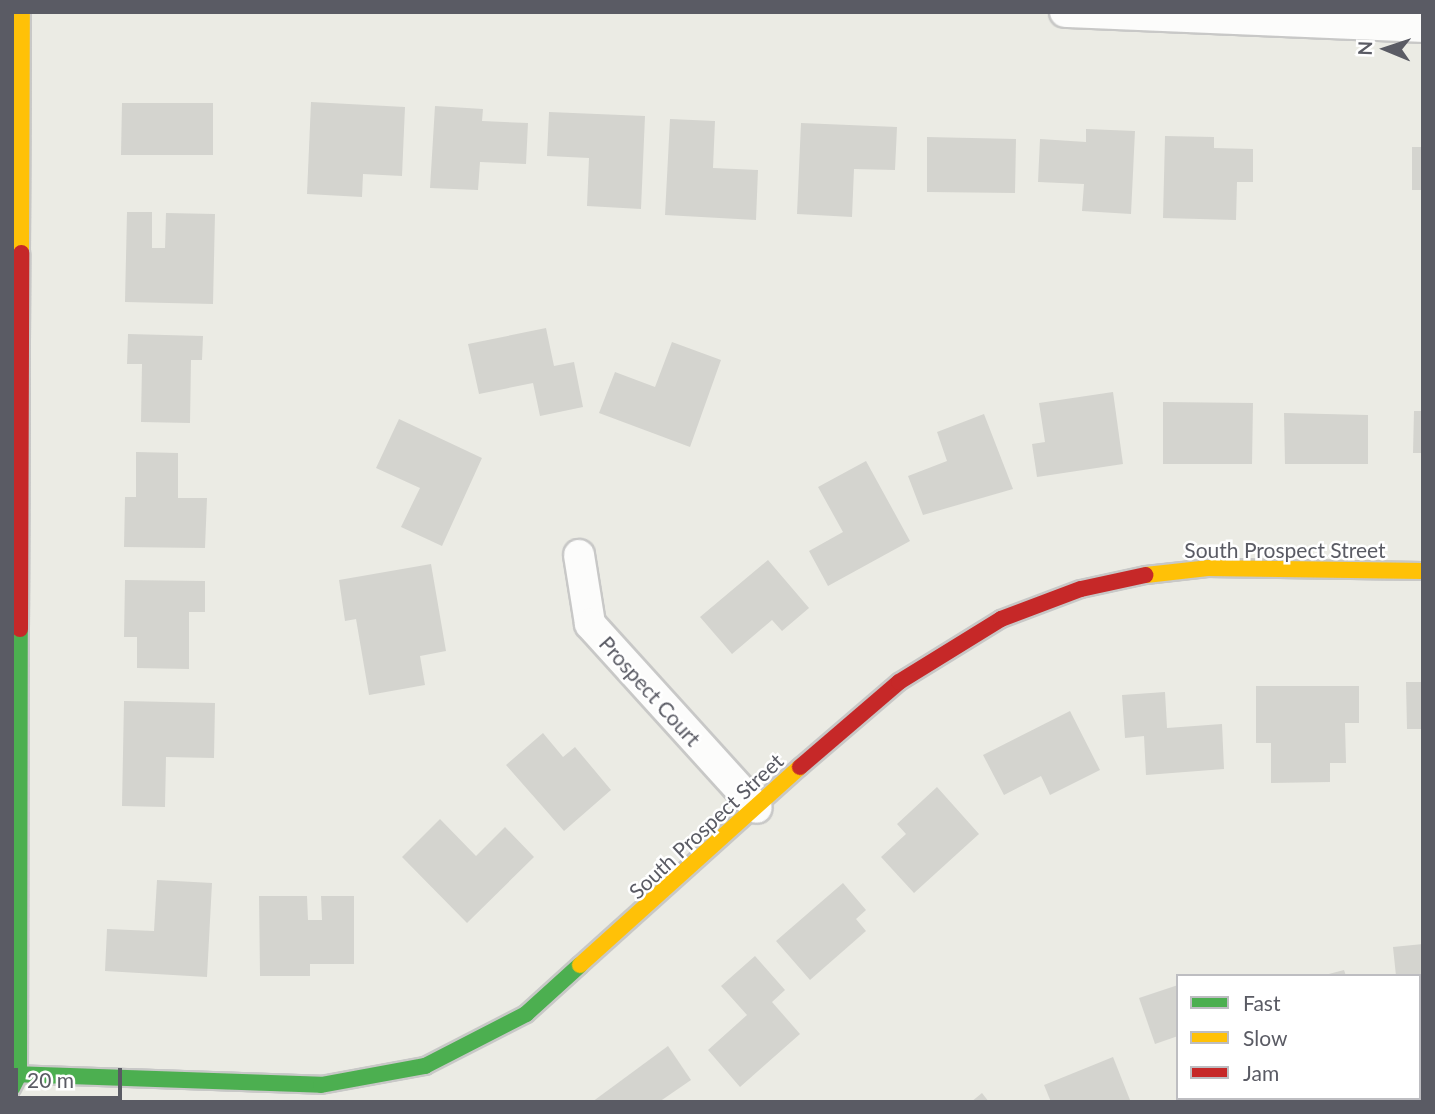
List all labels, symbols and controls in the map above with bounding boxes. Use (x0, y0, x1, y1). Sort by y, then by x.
north arrow (1351, 14, 1421, 84)
text: N (1353, 41, 1376, 56)
street label: South Prospect Street (1184, 537, 1386, 563)
street label: Prospect Court (594, 631, 706, 751)
street label: South Prospect Street (624, 748, 788, 904)
legend (1176, 974, 1421, 1100)
text: Fast (1243, 990, 1280, 1015)
text: Slow (1243, 1025, 1287, 1050)
scale bar (18, 1054, 126, 1098)
text: Jam (1243, 1060, 1279, 1085)
text: 20 m (27, 1067, 74, 1092)

